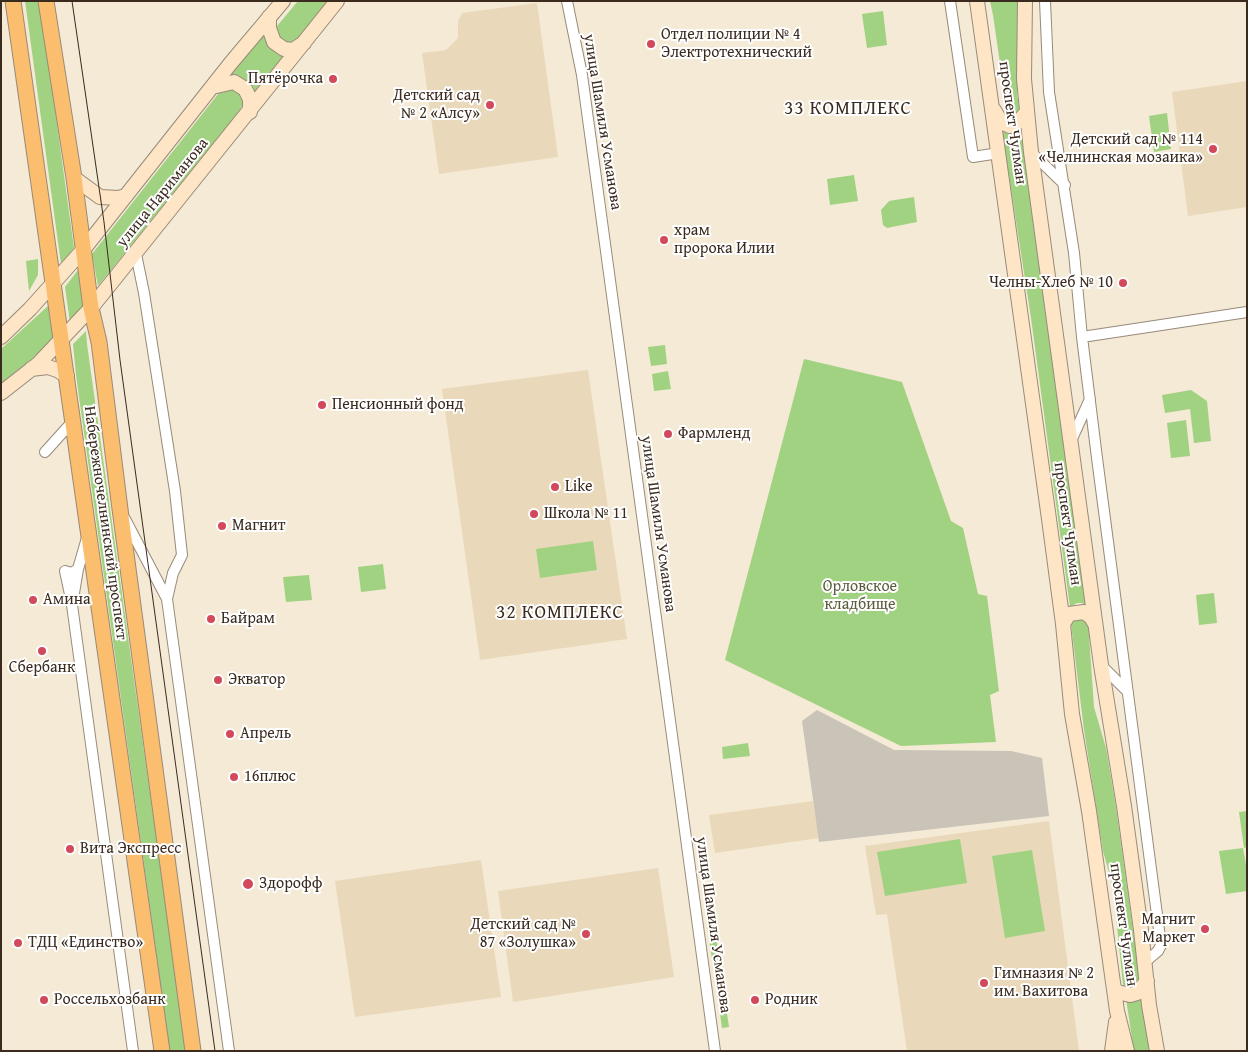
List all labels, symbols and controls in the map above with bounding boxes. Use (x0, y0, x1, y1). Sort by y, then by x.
place label: Отдел полиции № 4 Электротехнический (661, 25, 812, 63)
street label: улица Шамиля Усманова (579, 33, 625, 211)
marker: Отдел полиции № 4 Электротехнический (645, 38, 657, 50)
street label: проспект Чулман (994, 60, 1030, 186)
place label: Пятёрочка (248, 69, 323, 89)
marker: Пятёрочка (327, 73, 339, 85)
place label: Детский сад № 2 «Алсу» (393, 86, 480, 124)
district label: 33 КОМПЛЕКС (783, 98, 913, 120)
marker: Детский сад № 2 «Алсу» (484, 99, 496, 111)
place label: Детский сад № 114 «Челнинская мозаика» (1039, 130, 1203, 168)
street label: улица Нариманова (113, 134, 213, 252)
marker: Детский сад № 114 «Челнинская мозаика» (1207, 143, 1219, 155)
place label: храм пророка Илии (674, 221, 775, 259)
marker: храм пророка Илии (658, 234, 670, 246)
place label: Челны-Хлеб № 10 (989, 273, 1113, 293)
marker: Челны-Хлеб № 10 (1117, 277, 1129, 289)
place label: Пенсионный фонд (332, 395, 464, 415)
marker: Пенсионный фонд (316, 399, 328, 411)
street label: Набережночелнинский проспект (79, 405, 131, 641)
place label: Фармленд (678, 424, 750, 444)
marker: Фармленд (662, 428, 674, 440)
street label: улица Шамиля Усманова (636, 435, 680, 613)
street label: проспект Чулман (1049, 461, 1085, 587)
place label: Like (565, 477, 593, 497)
marker: Like (549, 481, 561, 493)
place label: Школа № 11 (544, 504, 628, 524)
marker: Школа № 11 (528, 508, 540, 520)
place label: Магнит (232, 516, 285, 536)
marker: Магнит (216, 520, 228, 532)
park label: Орловское кладбище (823, 577, 897, 615)
place label: Амина (43, 590, 91, 610)
marker: Амина (27, 594, 39, 606)
district label: 32 КОМПЛЕКС (495, 602, 625, 624)
place label: Байрам (221, 609, 275, 629)
marker: Байрам (205, 613, 217, 625)
marker: Сбербанк (36, 645, 48, 657)
place label: Сбербанк (9, 658, 75, 678)
place label: Экватор (228, 670, 285, 690)
marker: Экватор (212, 674, 224, 686)
place label: Апрель (240, 724, 291, 744)
marker: Апрель (224, 728, 236, 740)
place label: 16плюс (244, 767, 296, 787)
marker: 16плюс (228, 771, 240, 783)
street label: улица Шамиля Усманова (691, 836, 735, 1014)
place label: Вита Экспресс (80, 839, 181, 859)
marker: Вита Экспресс (64, 843, 76, 855)
street label: проспект Чулман (1105, 862, 1141, 988)
place label: Здорофф (259, 874, 322, 894)
marker: Здорофф (241, 877, 255, 891)
place label: Магнит Маркет (1142, 910, 1195, 948)
place label: Детский сад № 87 «Золушка» (470, 915, 576, 953)
marker: Магнит Маркет (1199, 923, 1211, 935)
marker: Детский сад № 87 «Золушка» (580, 928, 592, 940)
place label: ТДЦ «Единство» (28, 933, 143, 953)
marker: ТДЦ «Единство» (12, 937, 24, 949)
place label: Гимназия № 2 им. Вахитова (994, 964, 1094, 1002)
marker: Гимназия № 2 им. Вахитова (978, 977, 990, 989)
place label: Россельхозбанк (54, 990, 166, 1010)
place label: Родник (765, 990, 818, 1010)
marker: Россельхозбанк (38, 994, 50, 1006)
marker: Родник (749, 994, 761, 1006)

